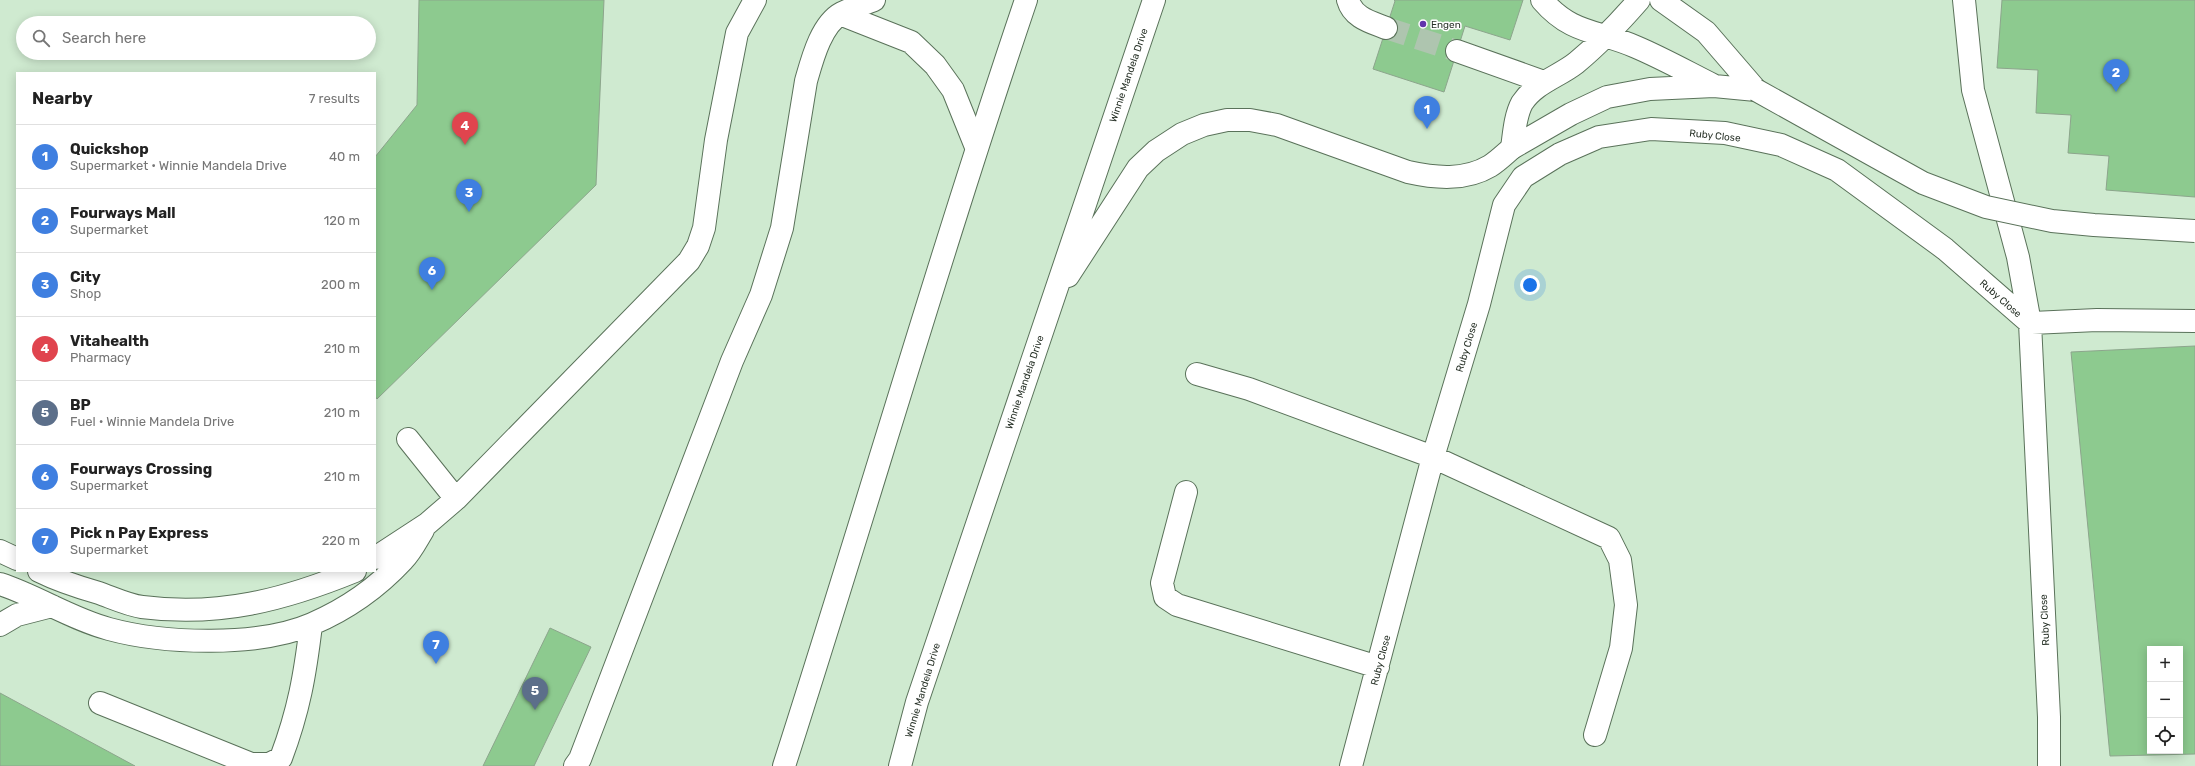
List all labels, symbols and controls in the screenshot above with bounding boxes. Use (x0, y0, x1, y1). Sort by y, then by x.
search box (16, 16, 376, 60)
marker: Engen (1418, 19, 1428, 29)
place label: Engen (1431, 19, 1461, 31)
street label: Winnie Mandela Drive (1107, 26, 1151, 124)
icon: search (30, 27, 52, 49)
text: Search here (62, 29, 146, 47)
pin: 2 (2103, 59, 2129, 92)
text: Nearby (32, 88, 93, 108)
text: 7 results (309, 91, 360, 106)
pin: 1 (1414, 96, 1440, 129)
pin: 4 (452, 112, 478, 145)
street label: Ruby Close (1689, 127, 1742, 145)
text: Quickshop (70, 140, 149, 158)
text: 1 (42, 149, 48, 164)
text: 40 m (329, 149, 360, 164)
text: Supermarket · Winnie Mandela Drive (70, 158, 287, 173)
pin: 3 (456, 179, 482, 212)
text: Fourways Mall (70, 204, 176, 222)
text: 2 (41, 213, 49, 228)
text: 120 m (324, 213, 360, 228)
text: Supermarket (70, 222, 148, 237)
pin: 6 (419, 257, 445, 290)
text: City (70, 268, 101, 286)
your location (1520, 275, 1540, 295)
text: 3 (41, 277, 49, 292)
text: 200 m (321, 277, 360, 292)
street label: Ruby Close (1977, 277, 2024, 320)
text: Shop (70, 286, 101, 301)
street label: Ruby Close (1454, 321, 1480, 374)
text: Vitahealth (70, 332, 149, 350)
street label: Winnie Mandela Drive (1003, 333, 1047, 431)
text: 4 (41, 341, 49, 356)
text: 210 m (324, 341, 360, 356)
text: Pharmacy (70, 350, 131, 365)
text: BP (70, 396, 91, 414)
text: 5 (41, 405, 49, 420)
text: 210 m (324, 405, 360, 420)
text: Fuel · Winnie Mandela Drive (70, 414, 234, 429)
text: Fourways Crossing (70, 460, 212, 478)
text: 6 (41, 469, 49, 484)
text: 210 m (324, 469, 360, 484)
text: Supermarket (70, 478, 148, 493)
text: Pick n Pay Express (70, 524, 208, 542)
text: 7 (41, 533, 49, 548)
text: 220 m (322, 533, 360, 548)
text: Supermarket (70, 542, 148, 557)
street label: Ruby Close (2038, 593, 2052, 646)
pin: 7 (423, 631, 449, 664)
street label: Ruby Close (1368, 633, 1394, 687)
street label: Winnie Mandela Drive (903, 641, 943, 739)
map controls (2147, 646, 2183, 754)
button: + (2147, 646, 2183, 682)
pin: 5 (522, 677, 548, 710)
button: − (2147, 682, 2183, 718)
button: locate (2147, 718, 2183, 754)

